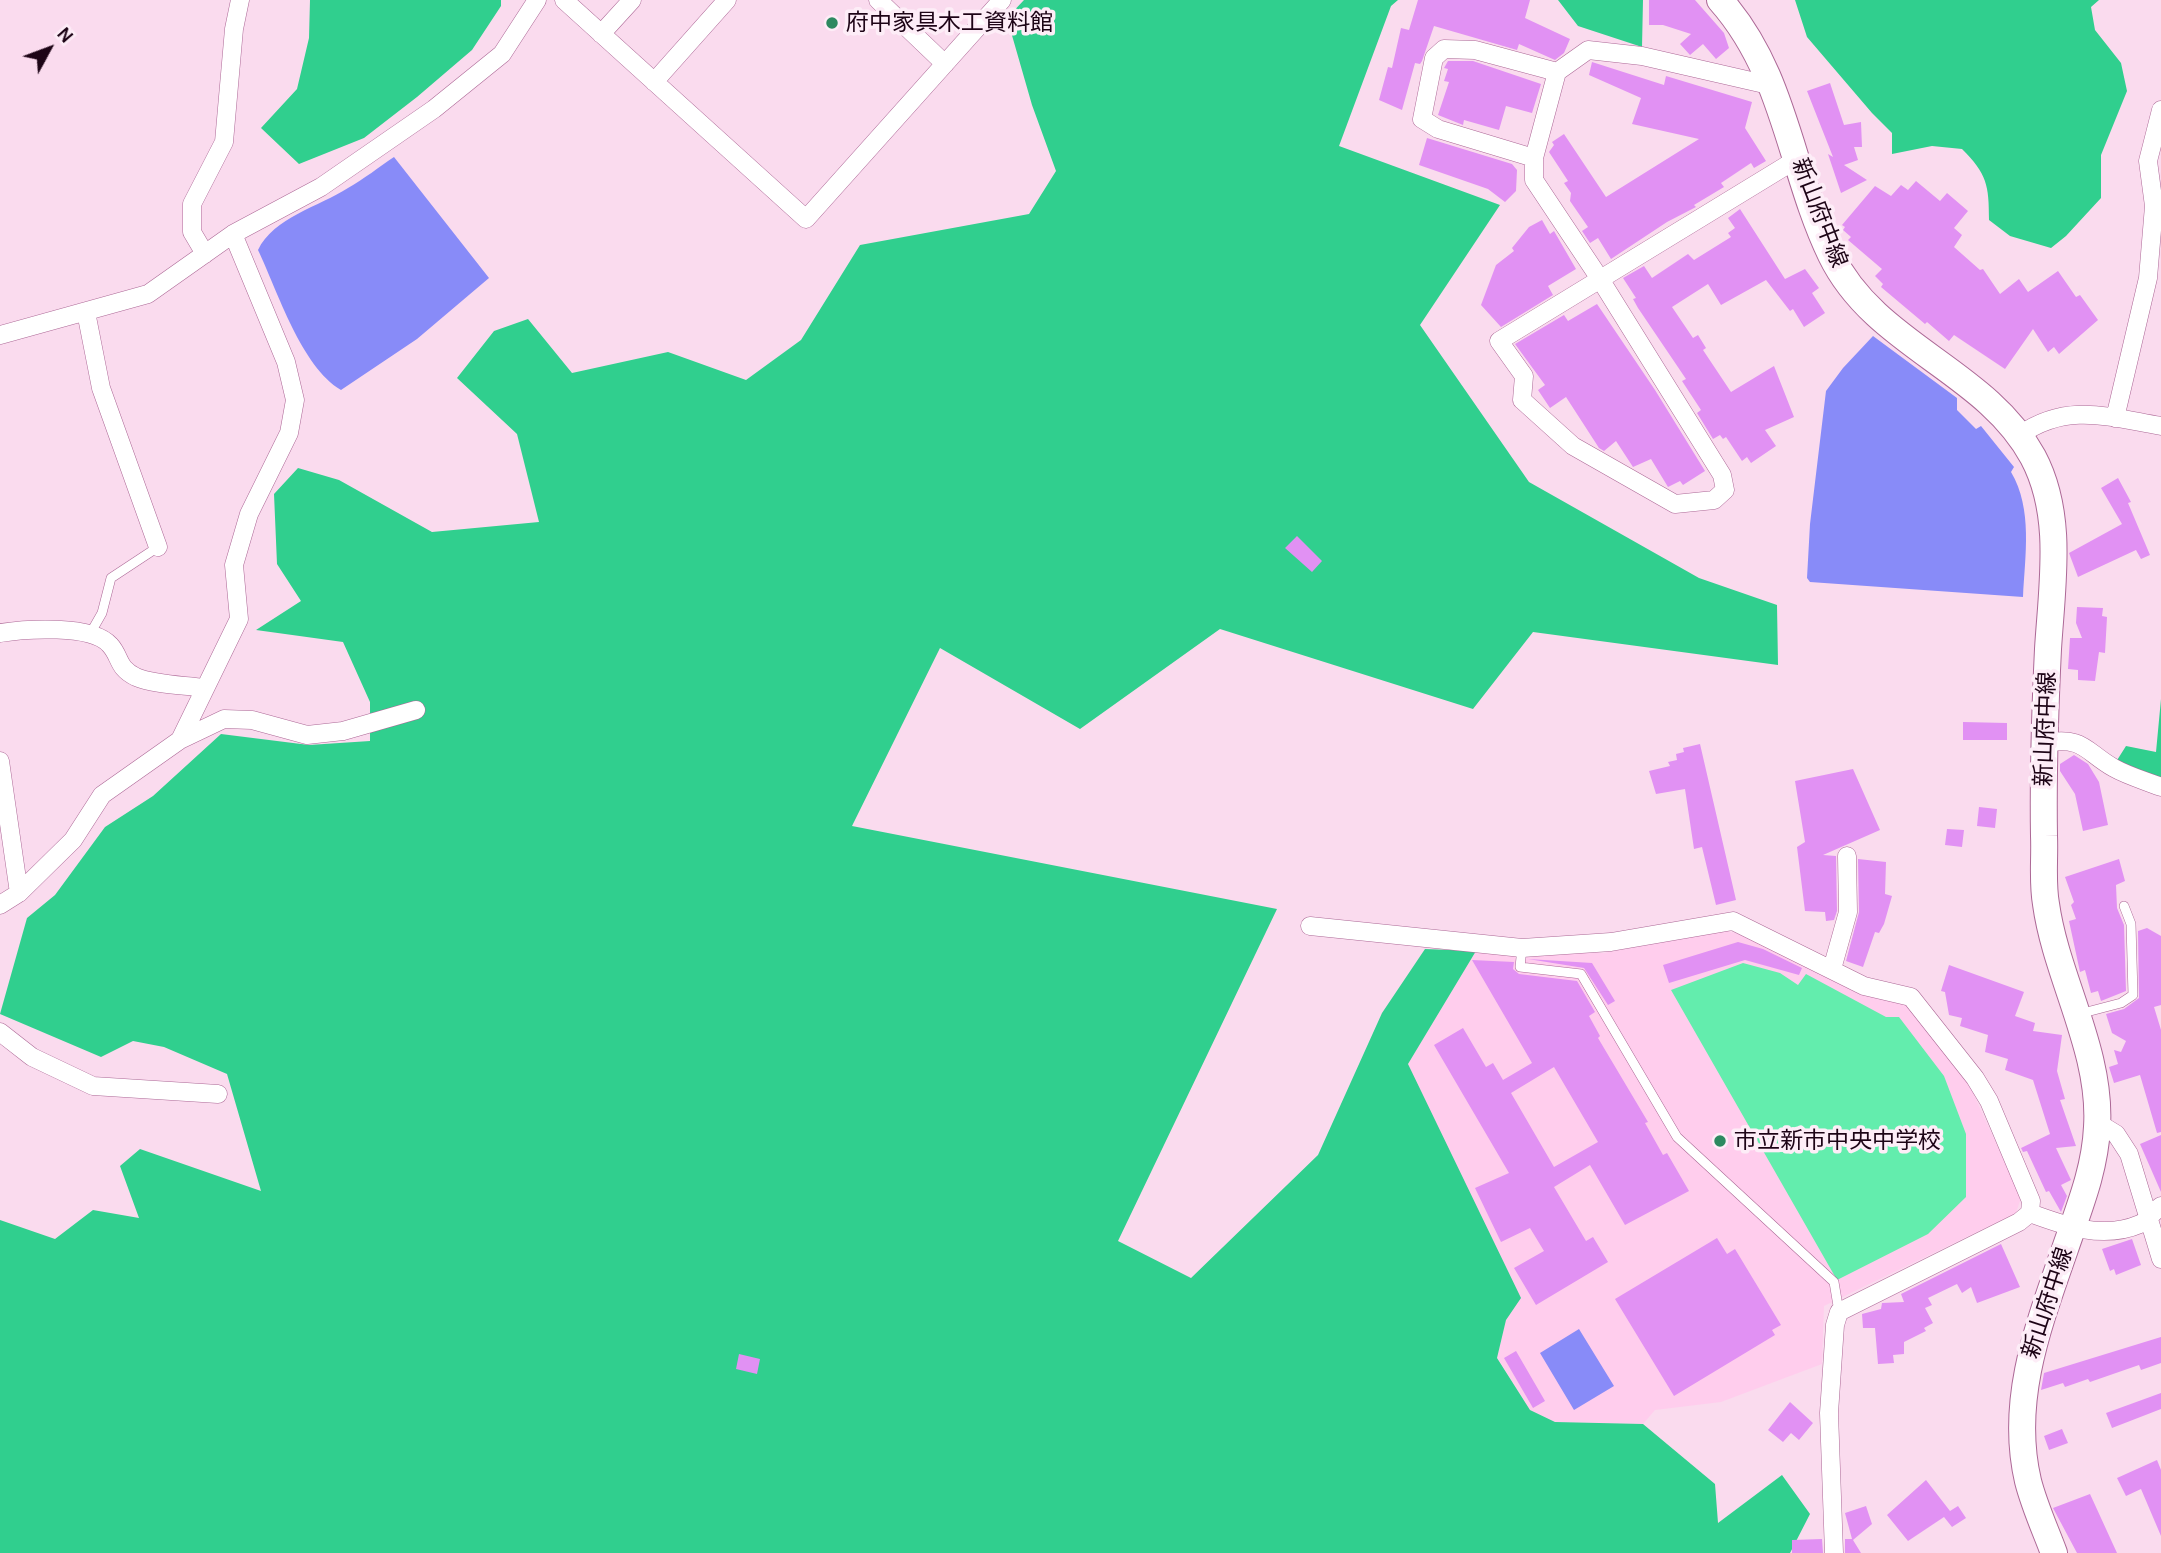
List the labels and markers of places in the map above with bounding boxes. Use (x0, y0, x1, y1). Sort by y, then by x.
place label: 府中家具木工資料館 (846, 9, 1053, 37)
marker: 府中家具木工資料館 (824, 15, 840, 31)
place label: 市立新市中央中学校 (1734, 1127, 1941, 1155)
marker: 市立新市中央中学校 (1712, 1133, 1728, 1149)

